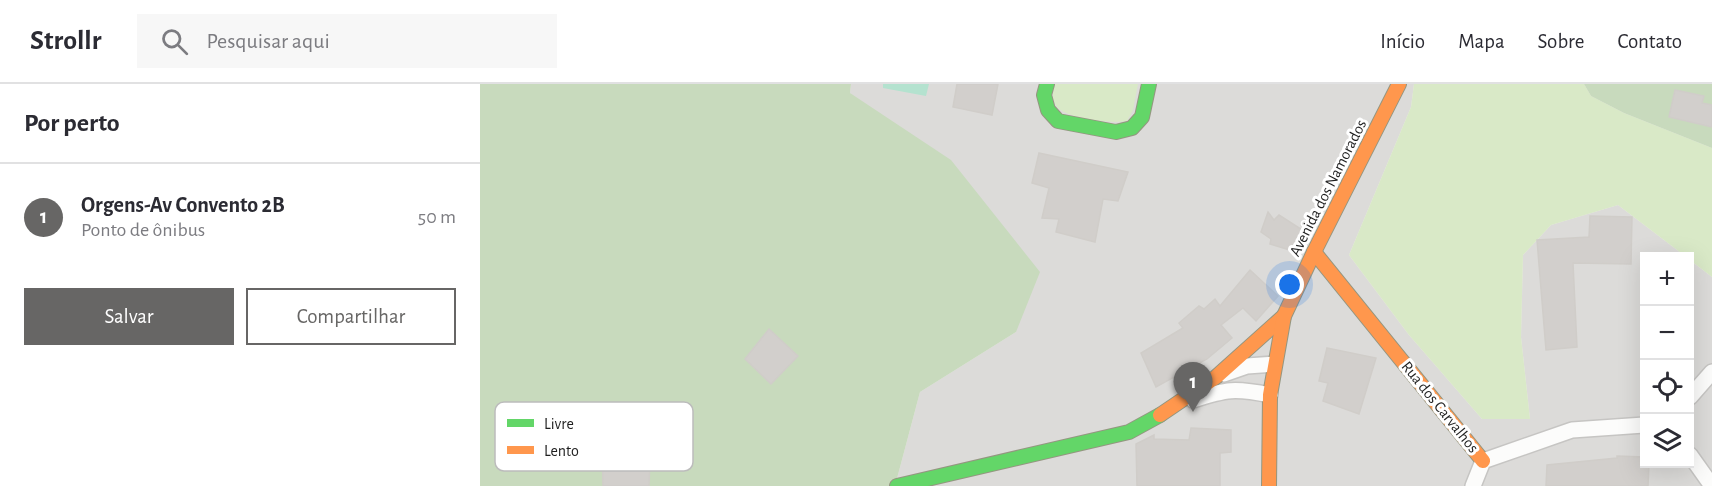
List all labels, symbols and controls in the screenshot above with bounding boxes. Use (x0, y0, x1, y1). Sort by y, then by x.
search box (137, 14, 557, 68)
icon: search (158, 25, 191, 58)
text: Strollr (30, 27, 101, 55)
text: Pesquisar aqui (206, 30, 330, 52)
text: Início (1380, 31, 1425, 52)
text: Mapa (1458, 31, 1505, 52)
text: Sobre (1538, 31, 1584, 52)
text: Contato (1617, 31, 1682, 52)
text: Por perto (24, 110, 120, 136)
street label: Avenida dos Namorados (1287, 117, 1369, 259)
text: Orgens-Av Convento 2B (81, 194, 285, 216)
text: 1 (40, 207, 47, 227)
text: 50 m (418, 207, 456, 227)
text: Ponto de ônibus (81, 220, 205, 240)
map controls (1640, 252, 1694, 468)
button: + (1640, 252, 1694, 306)
your location (1275, 270, 1304, 299)
button: Salvar (24, 288, 234, 345)
button: Compartilhar (246, 288, 456, 345)
button: − (1640, 306, 1694, 360)
street label: Rua dos Carvalhos (1398, 358, 1482, 456)
button: locate (1640, 360, 1694, 414)
pin: 1 (1174, 362, 1212, 412)
legend (495, 402, 693, 471)
button: layers (1640, 414, 1694, 468)
text: Livre (544, 416, 574, 432)
text: Lento (544, 443, 579, 459)

